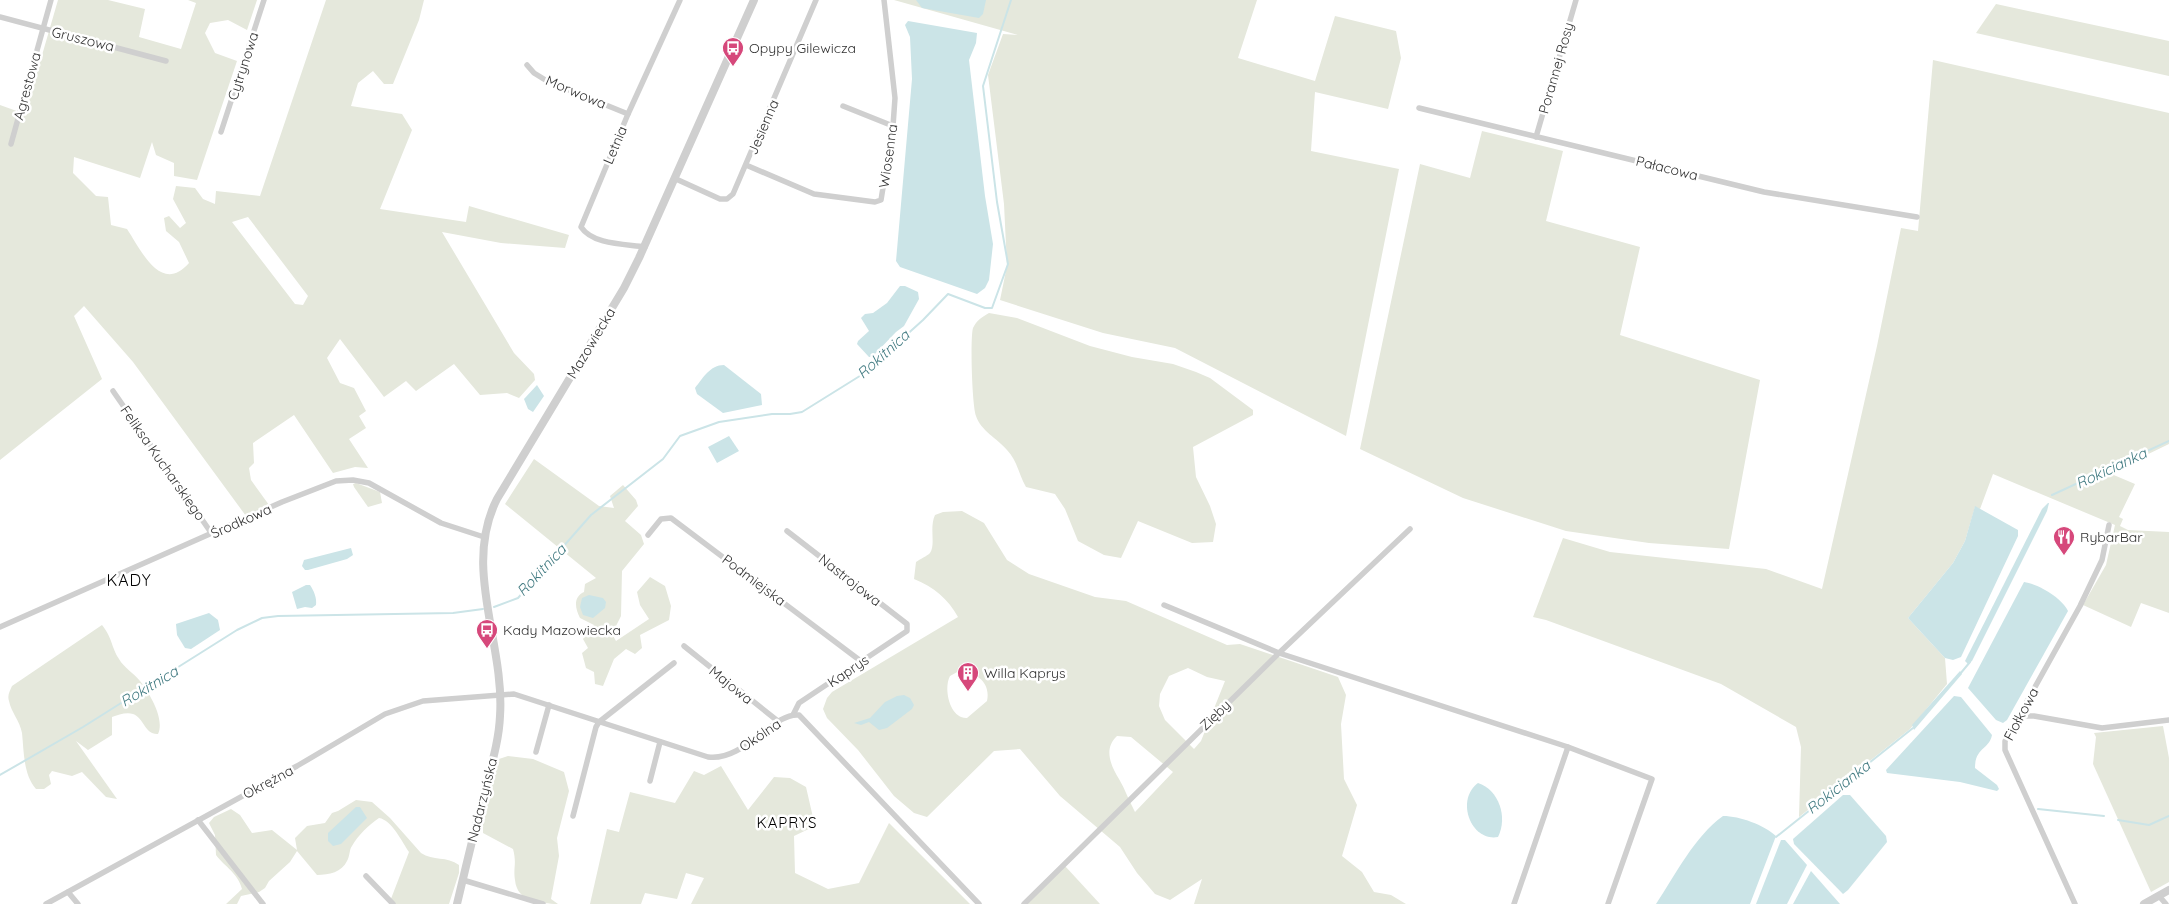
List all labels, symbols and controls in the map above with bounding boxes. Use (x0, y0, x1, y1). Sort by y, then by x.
street label: Porannej Rosy (1534, 20, 1578, 116)
street label: Gruszowa (50, 23, 116, 55)
street label: Cytrynowa (223, 30, 263, 102)
bus stop icon: Opypy Gilewicza (721, 36, 745, 67)
place label: Opypy Gilewicza (749, 39, 856, 57)
street label: Agrestowa (9, 50, 45, 122)
street label: Morwowa (543, 71, 609, 113)
street label: Jesienna (743, 97, 783, 157)
street label: Letnia (599, 123, 631, 167)
street label: Wiosenna (875, 123, 901, 189)
street label: Pałacowa (1634, 152, 1700, 184)
street label: Mazowiecka (563, 304, 619, 382)
water label: Rokitnica (853, 325, 914, 383)
street label: Feliksa Kucharskiego (117, 402, 209, 524)
water label: Rokicianka (2073, 443, 2150, 493)
street label: Środkowa (208, 500, 274, 542)
restaurant icon: RybarBar (2052, 525, 2076, 556)
place label: RybarBar (2080, 528, 2143, 546)
water label: Rokitnica (512, 539, 570, 600)
street label: Podmiejska (719, 550, 789, 610)
street label: Nastrojowa (815, 550, 885, 610)
district label: KADY (106, 570, 152, 590)
bus stop icon: Kady Mazowiecka (475, 618, 499, 649)
place label: Kady Mazowiecka (503, 621, 621, 639)
street label: Kaprys (824, 651, 872, 691)
water label: Rokitnica (117, 661, 182, 711)
building icon: Willa Kaprys (956, 661, 980, 692)
street label: Majowa (705, 662, 757, 708)
place label: Willa Kaprys (984, 664, 1065, 682)
street label: Fiołkowa (2000, 684, 2042, 744)
street label: Zięby (1196, 696, 1234, 734)
street label: Okólna (736, 715, 784, 755)
street label: Nadarzyńska (463, 756, 501, 844)
water label: Rokicianka (1802, 756, 1875, 818)
street label: Okrężna (240, 761, 296, 803)
district label: KAPRYS (757, 813, 817, 832)

